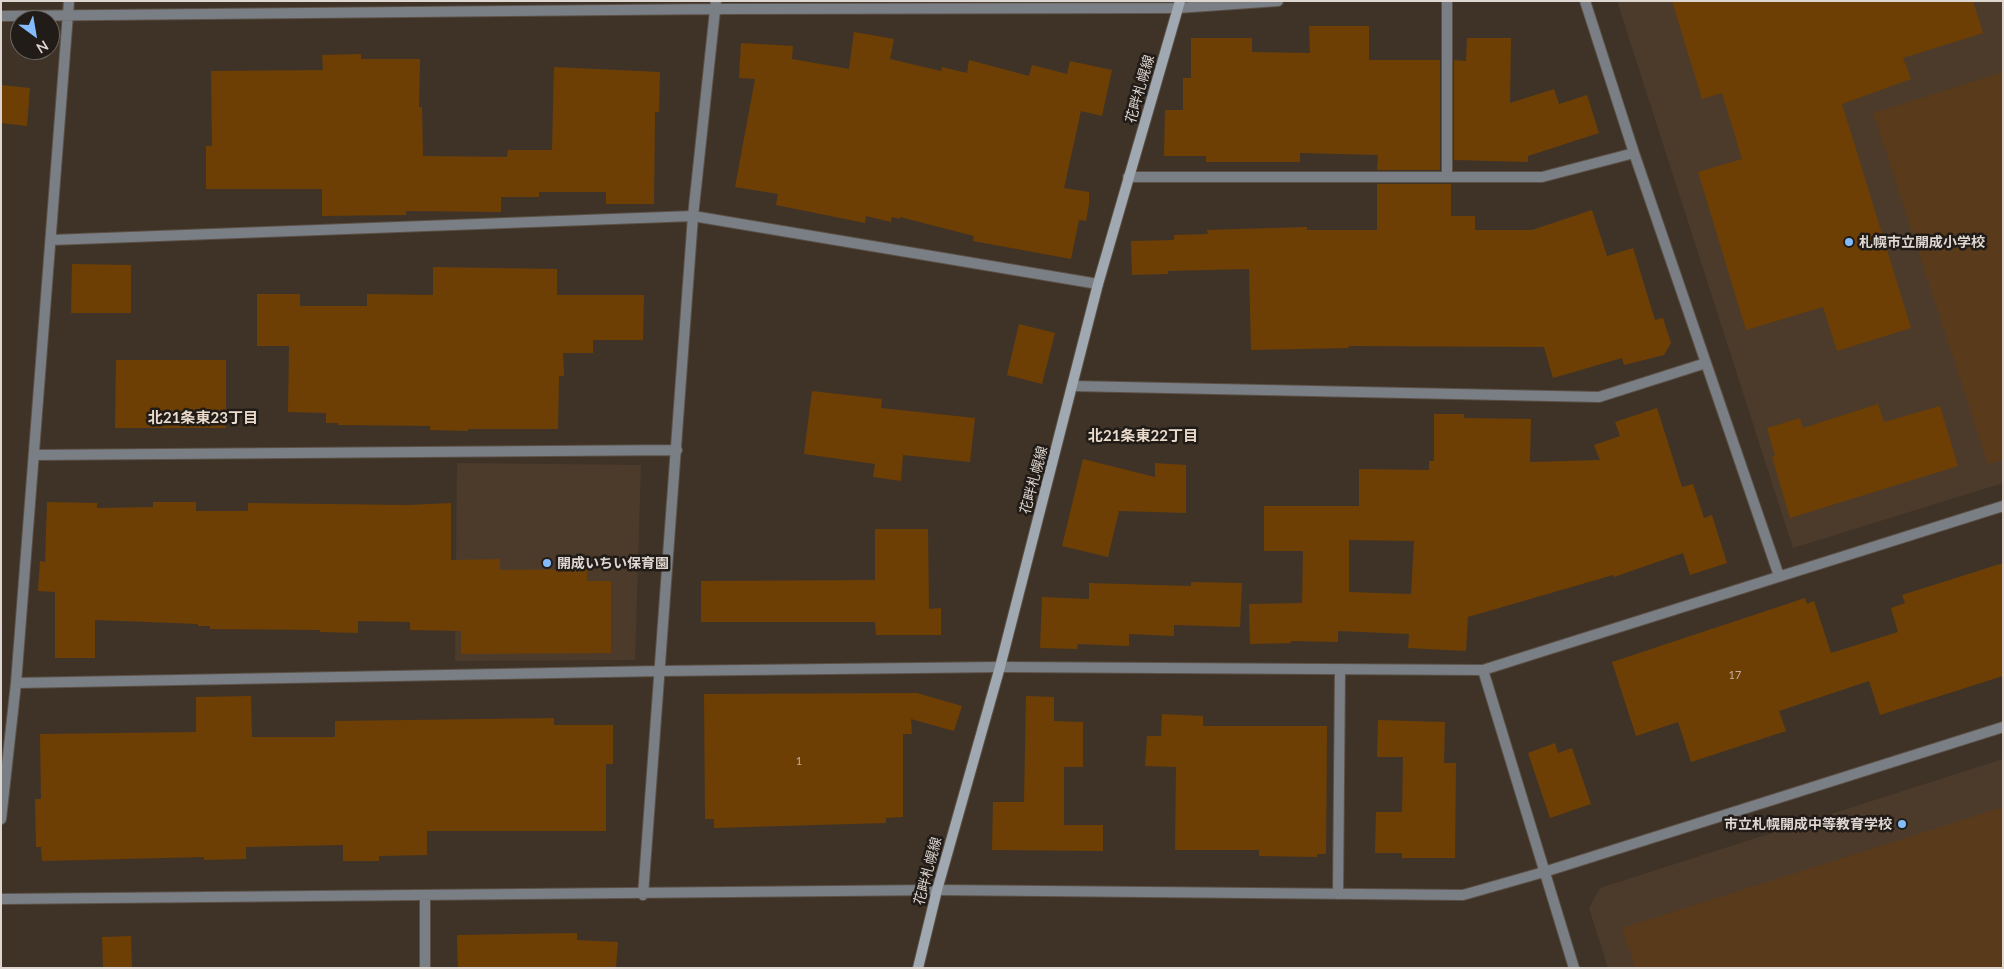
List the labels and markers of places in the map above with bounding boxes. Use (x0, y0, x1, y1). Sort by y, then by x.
place label: 札幌市立開成小学校 (1859, 234, 1985, 250)
marker: 札幌市立開成小学校 (1843, 236, 1855, 248)
place label: 開成いちい保育園 (557, 555, 669, 571)
marker: 開成いちい保育園 (541, 557, 553, 569)
place label: 市立札幌開成中等教育学校 (1724, 816, 1892, 832)
marker: 市立札幌開成中等教育学校 (1896, 818, 1908, 830)

